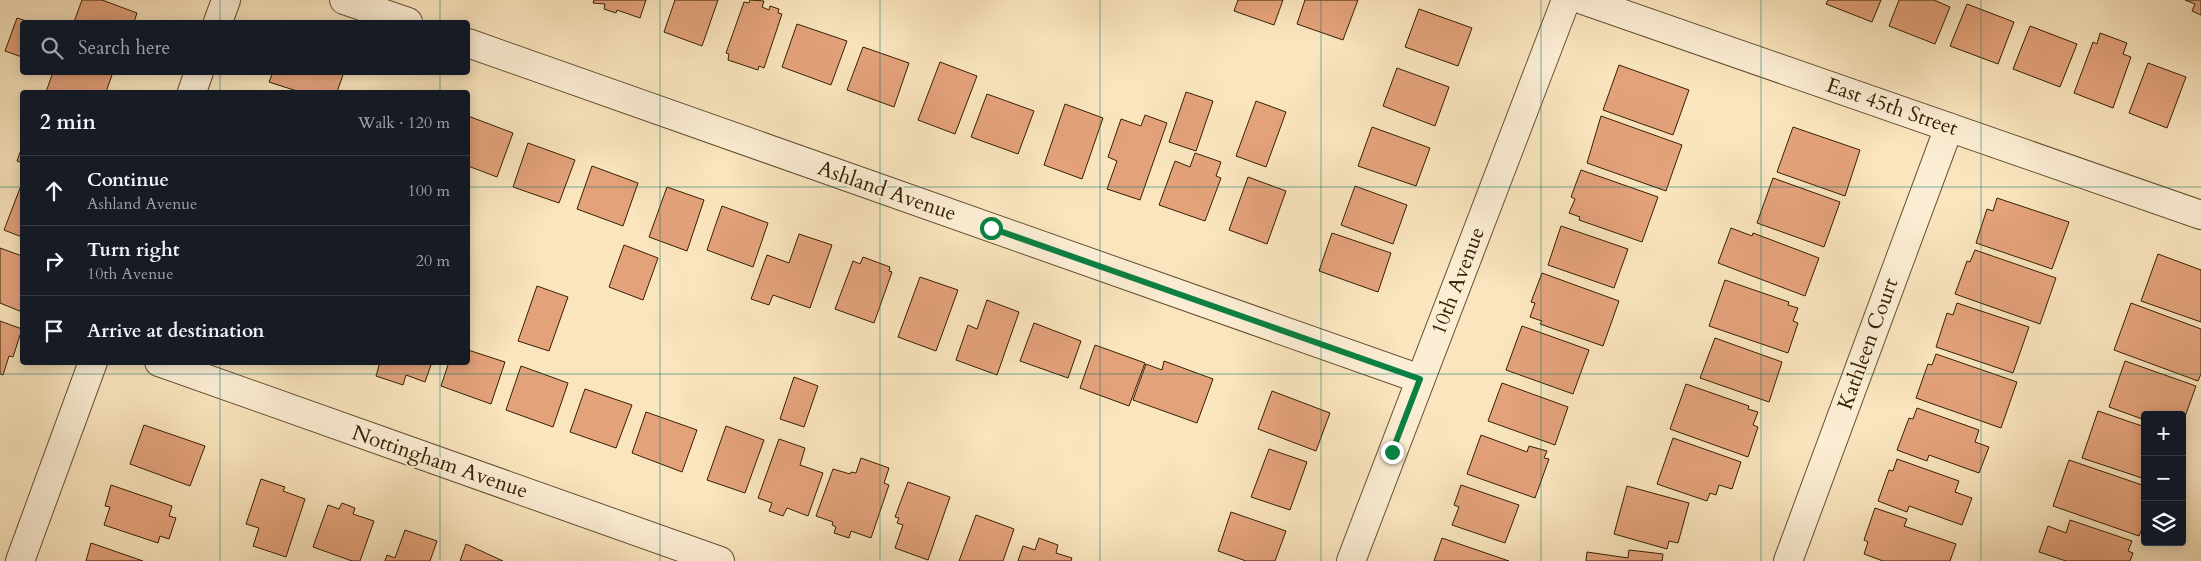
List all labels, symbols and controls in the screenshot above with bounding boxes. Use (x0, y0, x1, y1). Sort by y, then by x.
search box (20, 20, 470, 75)
icon: search (38, 34, 66, 62)
text: Search here (78, 35, 170, 61)
street label: East 45th Street (1822, 71, 1962, 143)
text: 2 min (40, 108, 96, 137)
text: Walk · 120 m (358, 112, 450, 134)
street label: Ashland Avenue (814, 154, 960, 228)
text: Continue (87, 167, 169, 193)
icon: ahead (40, 177, 68, 205)
text: 100 m (408, 180, 450, 202)
text: Ashland Avenue (87, 193, 197, 215)
route start (980, 217, 1003, 240)
street label: 10th Avenue (1424, 223, 1492, 339)
text: Turn right (87, 237, 179, 263)
icon: right (40, 247, 68, 275)
text: 20 m (416, 250, 450, 272)
text: 10th Avenue (87, 263, 173, 285)
street label: Kathleen Court (1831, 274, 1905, 414)
icon: arrive (40, 317, 68, 345)
text: Arrive at destination (87, 318, 264, 344)
map controls (2141, 411, 2186, 546)
button: + (2141, 411, 2186, 456)
street label: Nottingham Avenue (348, 418, 532, 506)
route end (1381, 441, 1404, 464)
button: − (2141, 456, 2186, 501)
button: layers (2141, 501, 2186, 546)

